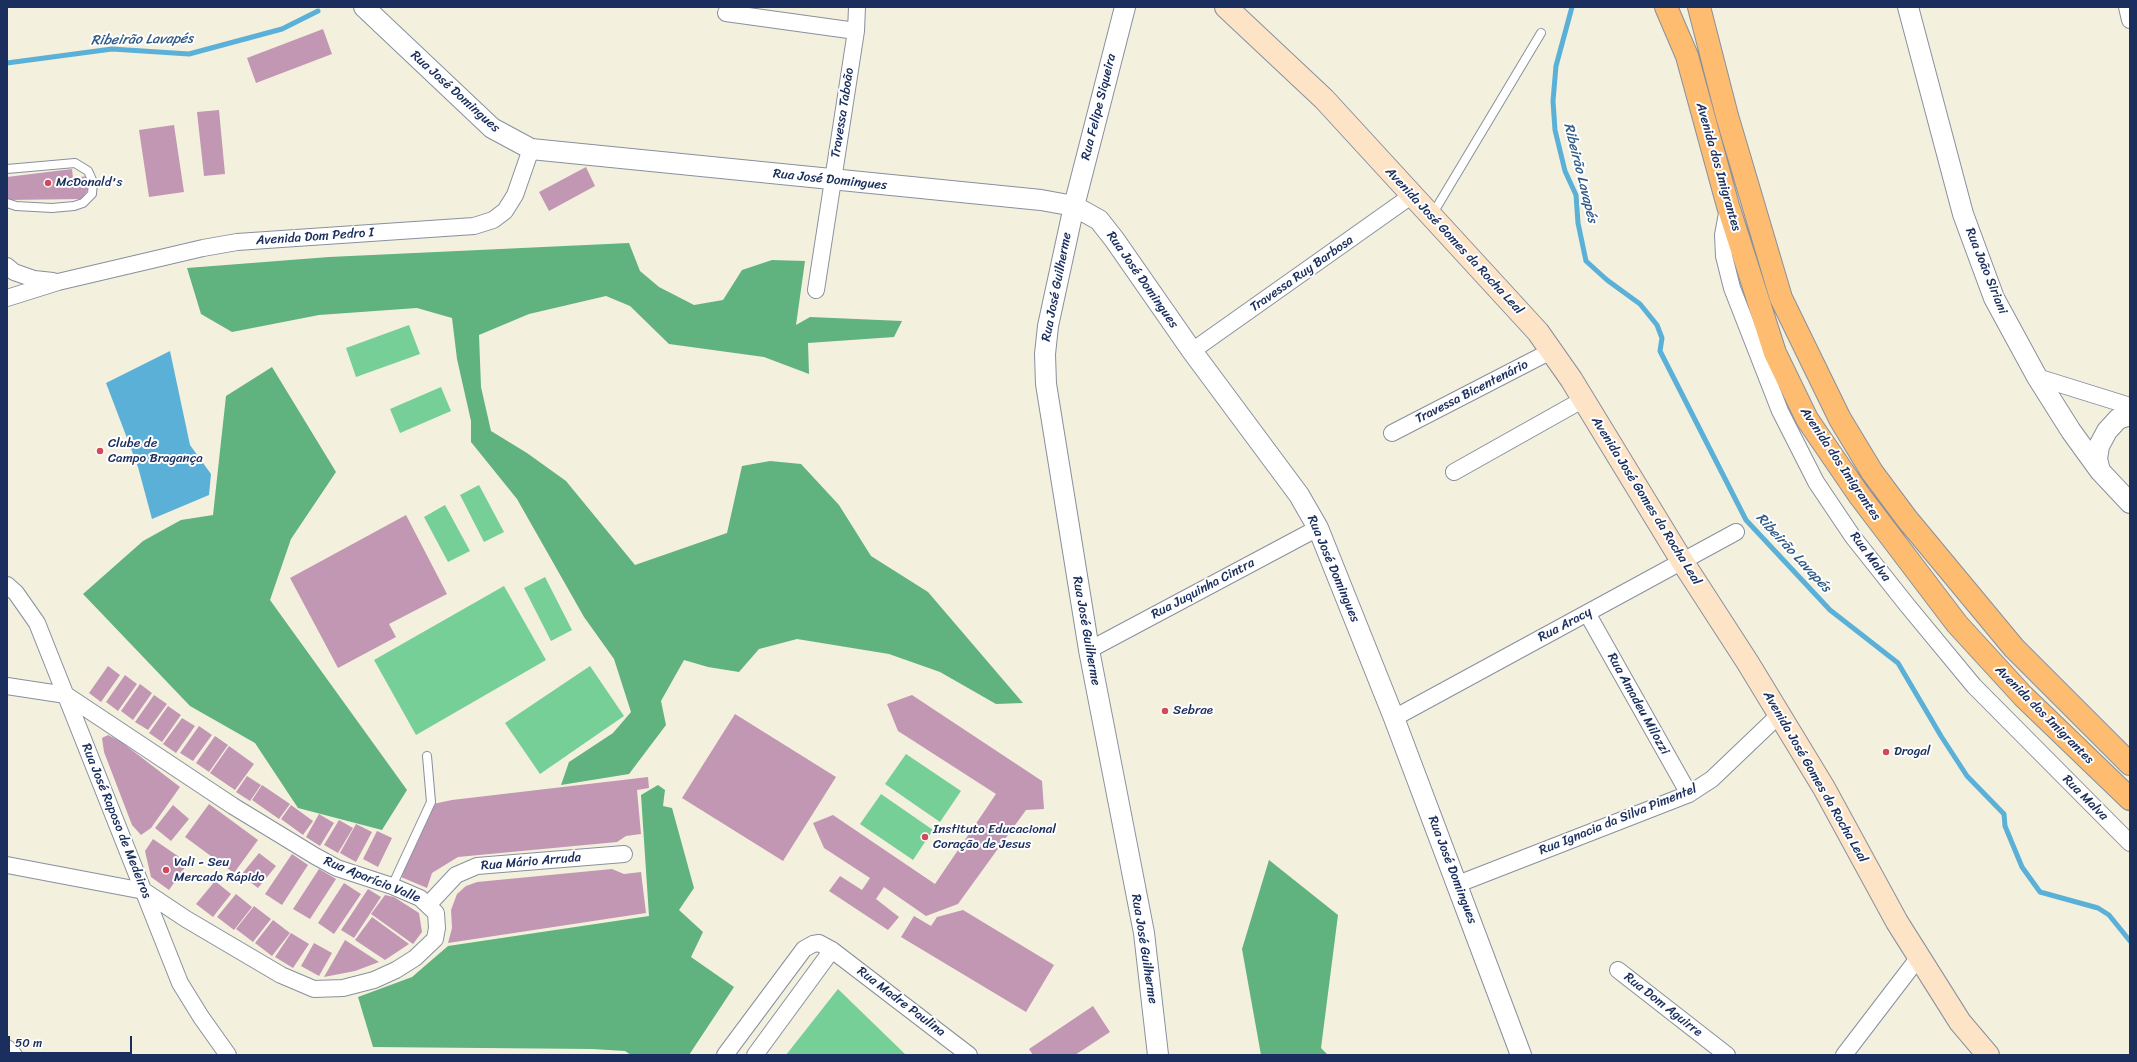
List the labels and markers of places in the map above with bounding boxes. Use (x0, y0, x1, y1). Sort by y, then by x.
place label: McDonald's (56, 175, 122, 191)
marker: McDonald's (43, 178, 53, 188)
place label: Clube de Campo Bragança (108, 436, 203, 467)
marker: Clube de Campo Bragança (95, 446, 105, 456)
place label: Sebrae (1173, 703, 1213, 719)
marker: Sebrae (1160, 706, 1170, 716)
place label: Drogal (1894, 744, 1931, 760)
marker: Drogal (1881, 747, 1891, 757)
place label: Instituto Educacional Coração de Jesus (933, 822, 1056, 853)
marker: Instituto Educacional Coração de Jesus (920, 832, 930, 842)
place label: Vali - Seu Mercado Rápido (174, 855, 265, 886)
marker: Vali - Seu Mercado Rápido (161, 865, 171, 875)

